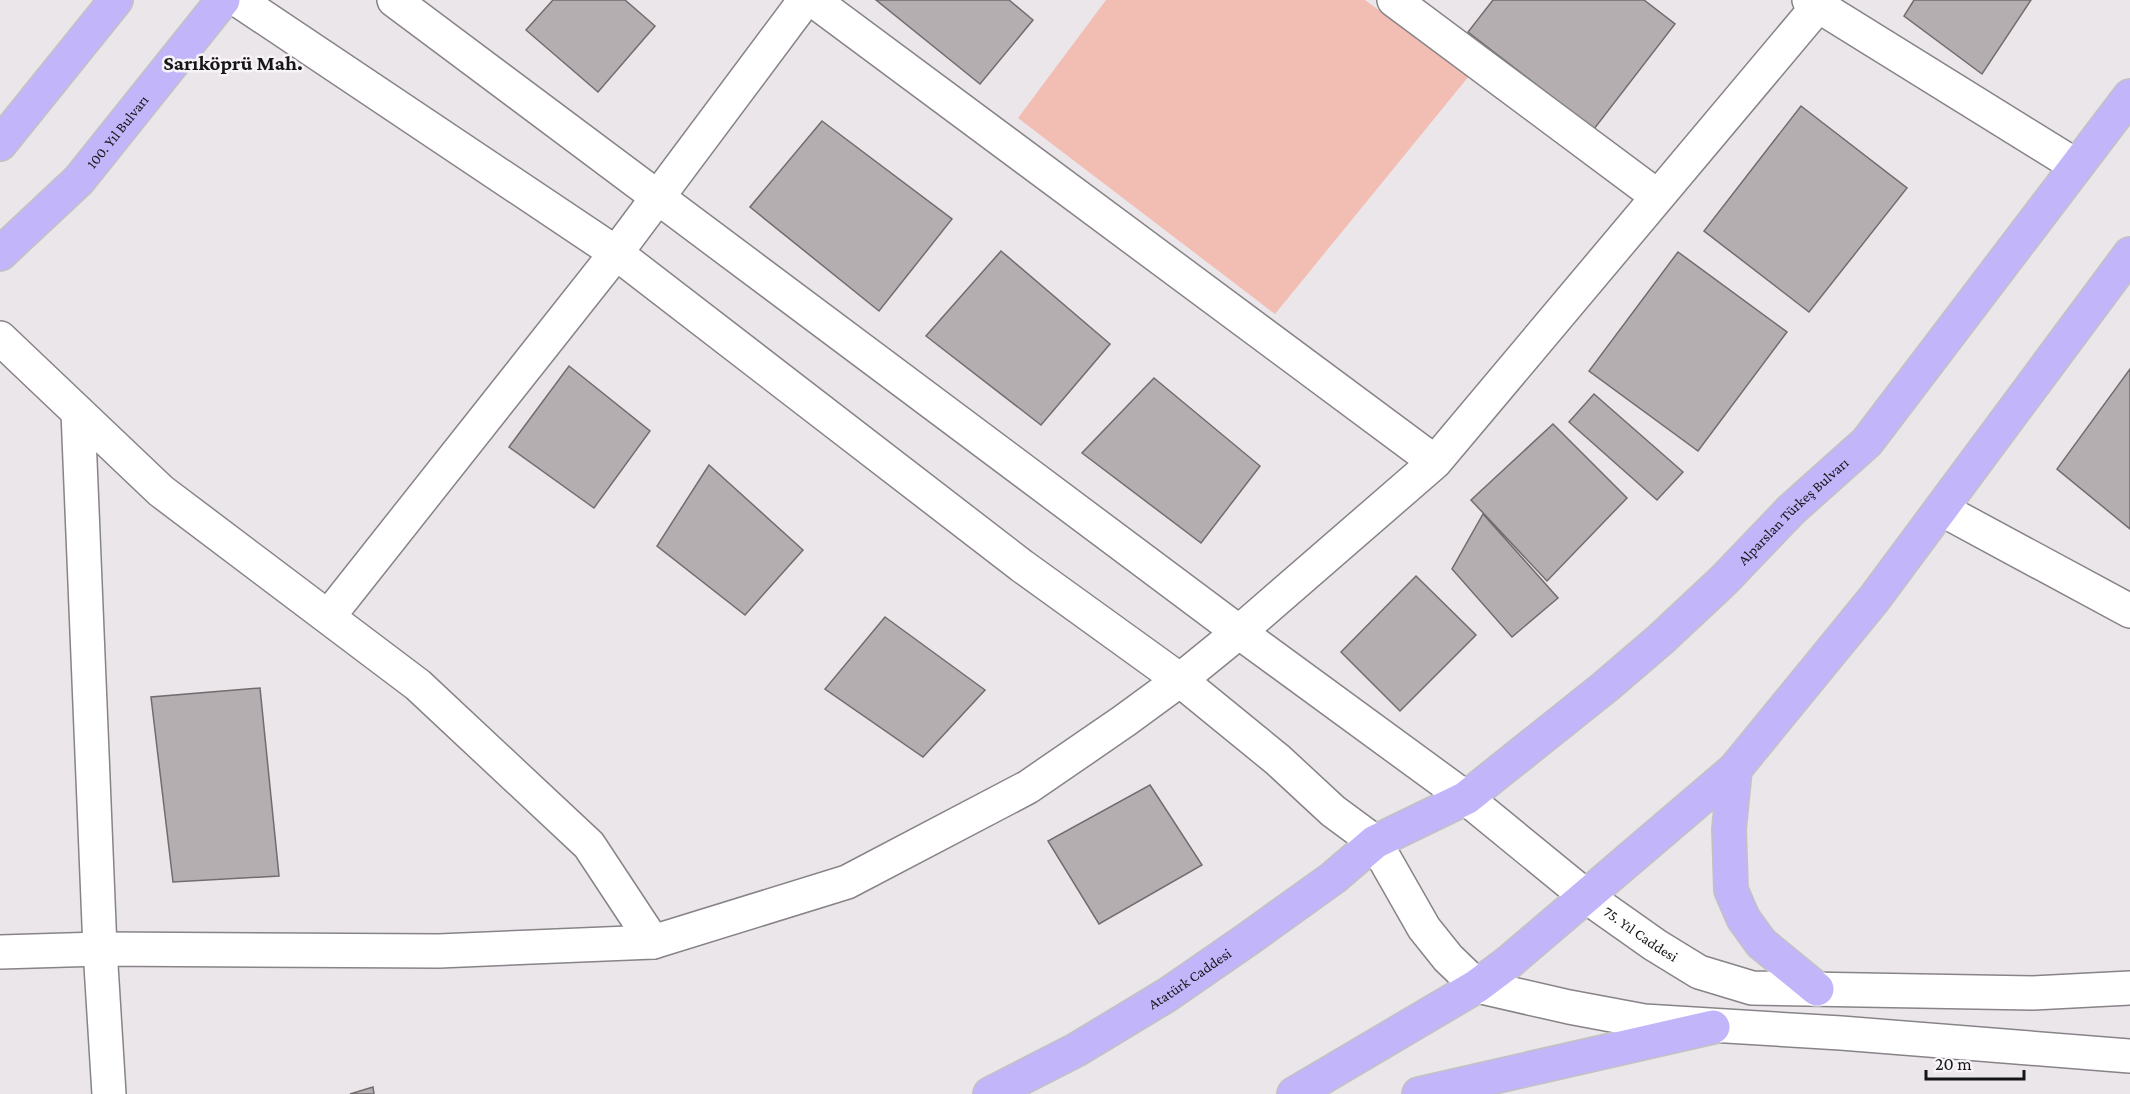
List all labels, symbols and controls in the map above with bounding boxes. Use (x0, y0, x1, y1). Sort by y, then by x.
district label: Sarıköprü Mah. (163, 51, 303, 75)
street label: 100. Yıl Bulvarı (83, 92, 152, 172)
street label: Alparslan Türkeş Bulvarı (1735, 454, 1852, 568)
street label: 75. Yıl Caddesi (1601, 903, 1681, 965)
street label: Atatürk Caddesi (1146, 945, 1234, 1012)
scale bar (1926, 1043, 2024, 1081)
text: 20 m (1935, 1054, 1972, 1074)

